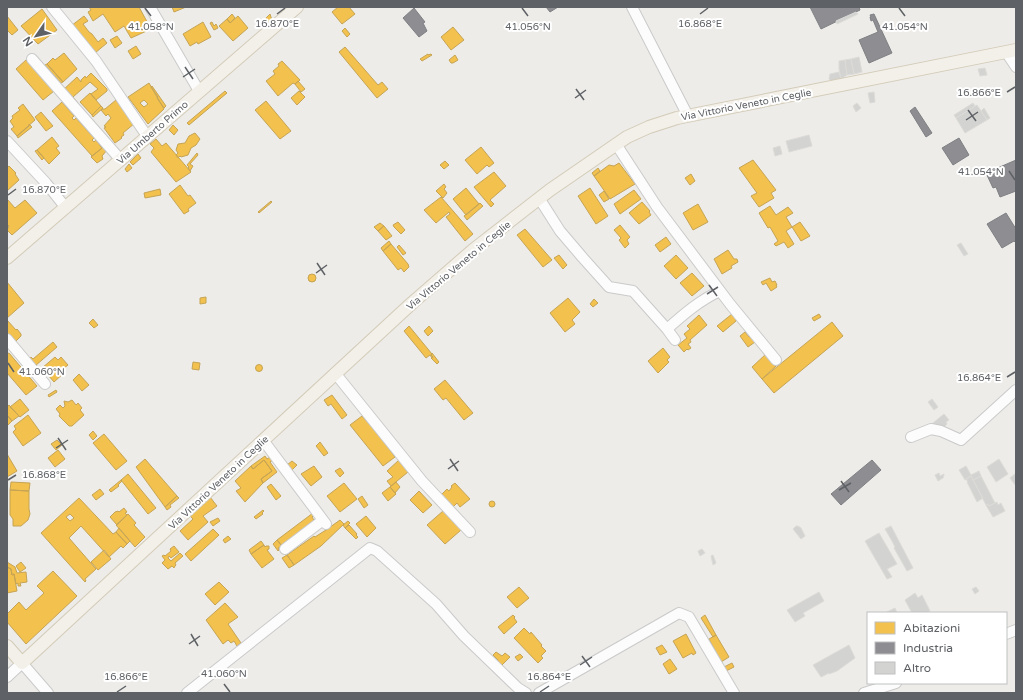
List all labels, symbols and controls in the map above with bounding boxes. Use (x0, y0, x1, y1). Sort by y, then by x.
north arrow (16, 16, 56, 56)
text: 16.870°E (255, 18, 299, 30)
text: 16.868°E (678, 18, 722, 30)
text: 41.058°N (128, 21, 174, 33)
text: 41.056°N (505, 21, 551, 33)
text: 41.054°N (882, 21, 928, 33)
text: N (20, 34, 36, 49)
street label: Via Vittorio Veneto in Ceglie (680, 86, 813, 123)
text: 16.866°E (957, 87, 1001, 99)
street label: Via Umberto Primo (115, 99, 191, 167)
text: 41.054°N (958, 166, 1004, 178)
text: 16.870°E (22, 184, 66, 196)
street label: Via Vittorio Veneto in Ceglie (404, 218, 513, 313)
text: 41.060°N (19, 366, 65, 378)
text: 16.864°E (957, 372, 1001, 384)
street label: Via Vittorio Veneto in Ceglie (166, 433, 271, 532)
text: 16.868°E (22, 469, 66, 481)
legend (867, 612, 1007, 684)
text: Abitazioni (903, 621, 960, 635)
text: Industria (903, 641, 953, 655)
text: Altro (903, 661, 931, 675)
text: 41.060°N (201, 668, 247, 680)
text: 16.866°E (104, 671, 148, 683)
text: 16.864°E (527, 671, 571, 683)

